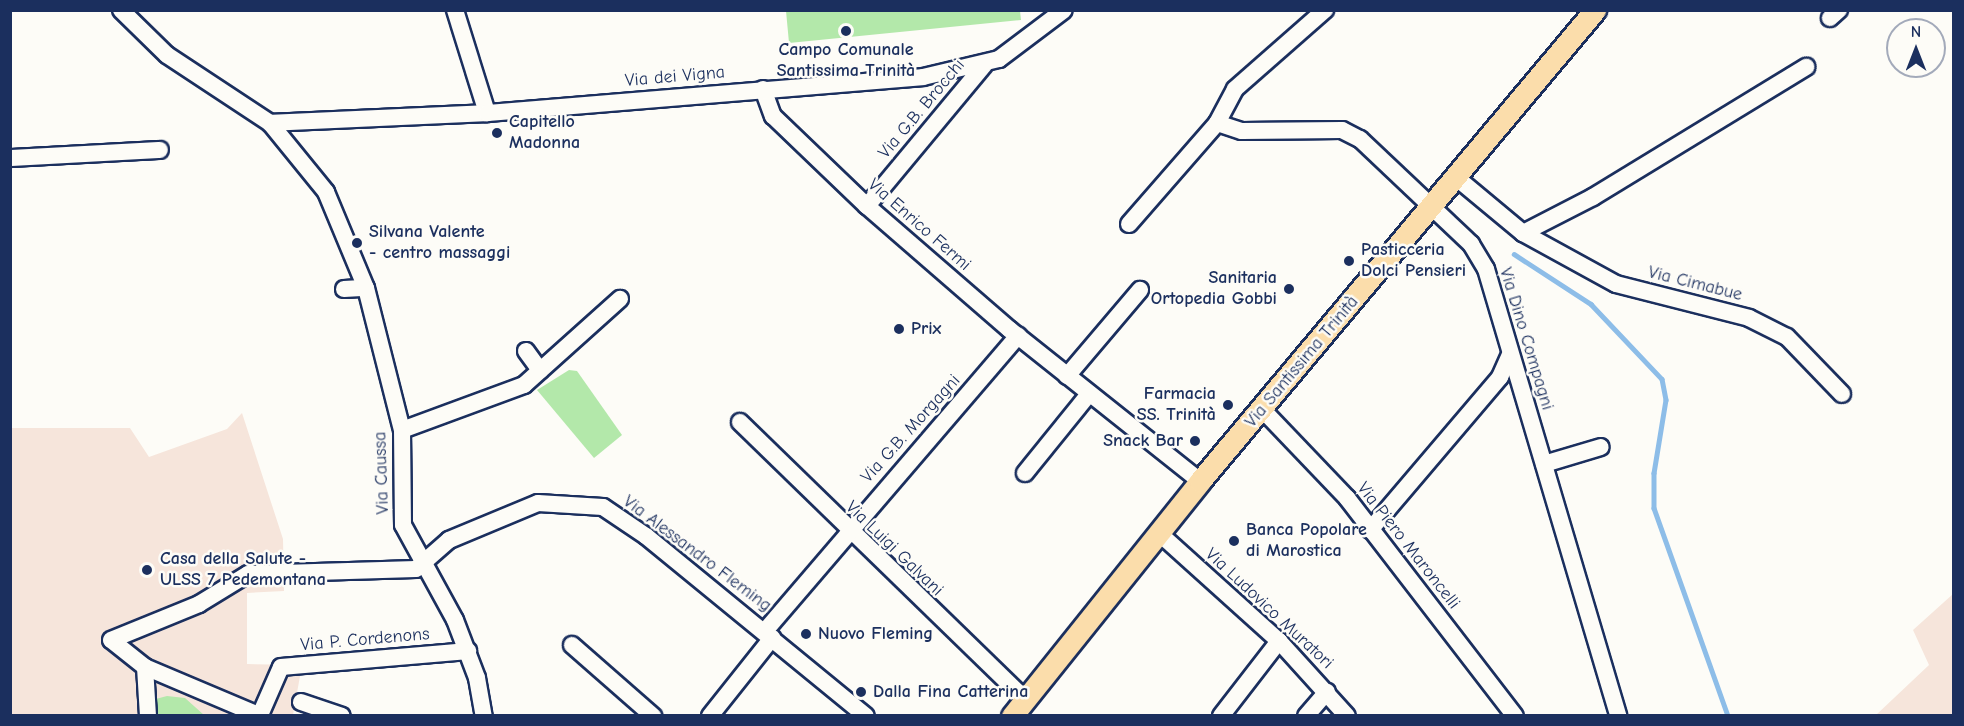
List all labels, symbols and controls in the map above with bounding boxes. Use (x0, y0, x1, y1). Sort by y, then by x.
north arrow (1886, 18, 1946, 78)
text: N (1911, 23, 1921, 41)
marker: Campo Comunale Santissima Trinità (839, 24, 853, 38)
place label: Campo Comunale Santissima Trinità (777, 40, 915, 82)
street label: Via G.B. Brocchi (874, 55, 970, 163)
street label: Via dei Vigna (624, 62, 726, 92)
place label: Capitello Madonna (509, 112, 580, 154)
marker: Capitello Madonna (490, 126, 504, 140)
street label: Via Enrico Fermi (863, 174, 975, 276)
place label: Silvana Valente - centro massaggi (369, 222, 510, 264)
marker: Silvana Valente - centro massaggi (350, 236, 364, 250)
place label: Pasticceria Dolci Pensieri (1361, 240, 1466, 282)
marker: Pasticceria Dolci Pensieri (1342, 254, 1356, 268)
street label: Via Cimabue (1646, 262, 1744, 306)
street label: Via Dino Compagni (1494, 265, 1558, 413)
place label: Sanitaria Ortopedia Gobbi (1151, 268, 1277, 310)
marker: Sanitaria Ortopedia Gobbi (1282, 282, 1296, 296)
street label: Via Santissima Trinità (1241, 292, 1363, 432)
place label: Prix (911, 318, 941, 340)
marker: Prix (892, 322, 906, 336)
street label: Via G.B. Morgagni (857, 370, 965, 488)
place label: Farmacia SS. Trinità (1137, 384, 1216, 426)
marker: Farmacia SS. Trinità (1221, 398, 1235, 412)
place label: Snack Bar (1103, 430, 1183, 452)
street label: Via Caussa (370, 431, 394, 515)
marker: Snack Bar (1188, 434, 1202, 448)
street label: Via Piero Maroncelli (1352, 478, 1464, 614)
street label: Via Alessandro Fleming (618, 491, 776, 617)
street label: Via Luigi Galvani (841, 497, 947, 601)
place label: Banca Popolare di Marostica (1246, 520, 1367, 562)
marker: Banca Popolare di Marostica (1227, 534, 1241, 548)
street label: Via Ludovico Muratori (1200, 544, 1338, 674)
place label: Casa della Salute - ULSS 7 Pedemontana (160, 549, 326, 592)
marker: Casa della Salute - ULSS 7 Pedemontana (138, 561, 156, 579)
place label: Nuovo Fleming (818, 623, 933, 645)
street label: Via P. Cordenons (300, 624, 430, 656)
marker: Nuovo Fleming (799, 627, 813, 641)
place label: Dalla Fina Catterina (873, 681, 1028, 703)
marker: Dalla Fina Catterina (854, 685, 868, 699)

